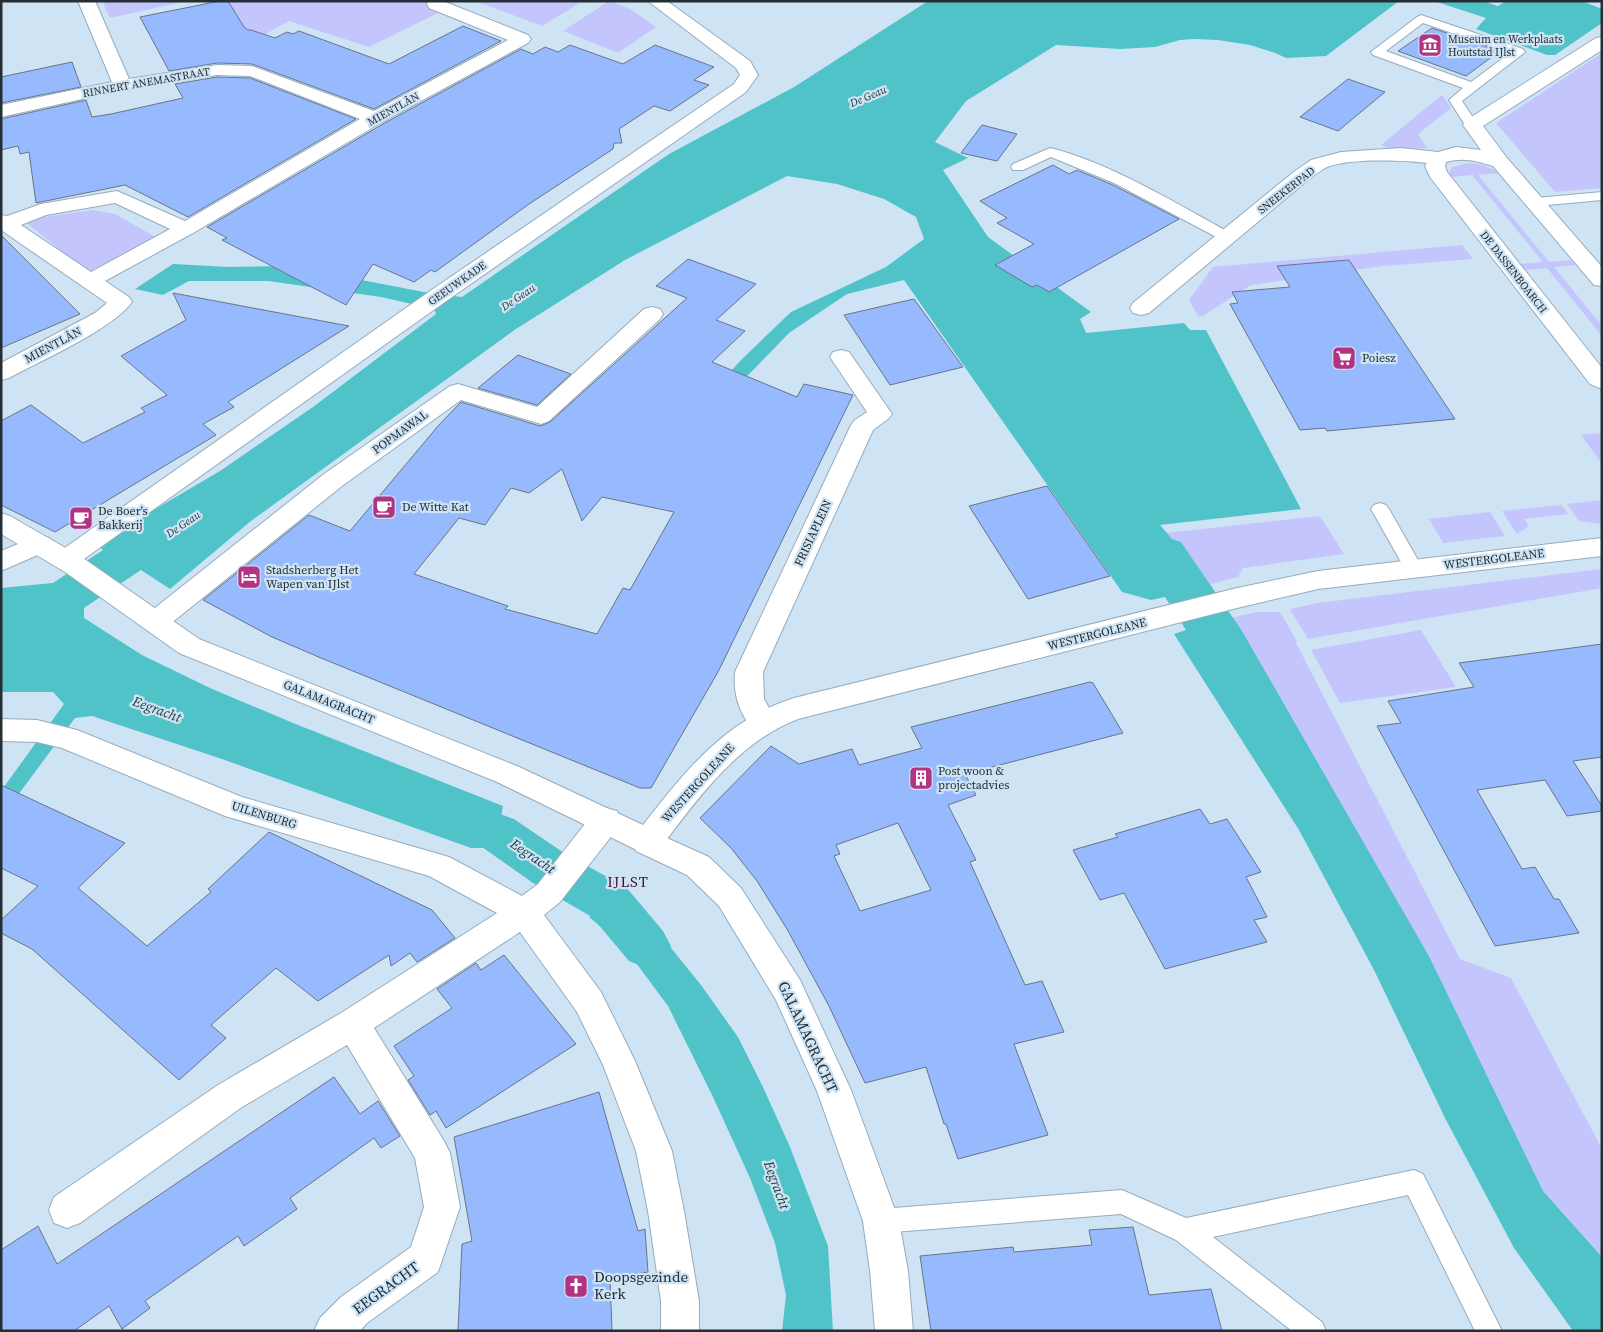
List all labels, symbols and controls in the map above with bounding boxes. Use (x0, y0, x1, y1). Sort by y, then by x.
museum icon: Museum en Werkplaats Houtstad IJlst (1417, 32, 1443, 58)
place label: Museum en Werkplaats Houtstad IJlst (1448, 32, 1563, 60)
street label: RINNERT ANEMASTRAAT (81, 64, 211, 101)
water label: De Geau (847, 82, 889, 111)
street label: MIENTLÂN (365, 89, 422, 130)
street label: SNEEKERPAD (1255, 163, 1318, 217)
street label: DE DASSENBOARCH (1477, 228, 1551, 317)
street label: GEEUWKADE (425, 258, 490, 309)
water label: De Geau (497, 280, 539, 315)
street label: MIENTLÂN (22, 323, 84, 367)
supermarket icon: Poiesz (1331, 345, 1357, 371)
place label: Poiesz (1362, 350, 1396, 366)
street label: POPMAWAL (369, 406, 431, 458)
cafe icon: De Witte Kat (371, 494, 397, 520)
street label: FRISIAPLEIN (791, 497, 835, 569)
place label: De Witte Kat (402, 499, 469, 515)
place label: De Boer's Bakkerij (98, 503, 148, 533)
cafe icon: De Boer's Bakkerij (68, 505, 94, 531)
water label: De Geau (162, 507, 204, 542)
street label: WESTERGOLEANE (1443, 545, 1545, 573)
place label: Stadsherberg Het Wapen van IJlst (266, 562, 359, 592)
hotel icon: Stadsherberg Het Wapen van IJlst (236, 564, 262, 590)
street label: WESTERGOLEANE (1046, 614, 1148, 654)
street label: GALAMAGRACHT (281, 676, 378, 728)
water label: Eegracht (129, 691, 185, 728)
street label: WESTERGOLEANE (658, 740, 738, 826)
place label: Post woon & projectadvies (938, 763, 1010, 793)
building icon: Post woon & projectadvies (908, 765, 934, 791)
street label: UILENBURG (230, 798, 298, 832)
water label: Eegracht (506, 833, 561, 879)
district label: IJLST (607, 871, 649, 892)
street label: GALAMAGRACHT (773, 977, 844, 1096)
water label: Eegracht (759, 1157, 796, 1213)
street label: EEGRACHT (348, 1256, 423, 1319)
place label: Doopsgezinde Kerk (594, 1266, 688, 1304)
church icon: Doopsgezinde Kerk (563, 1273, 589, 1299)

